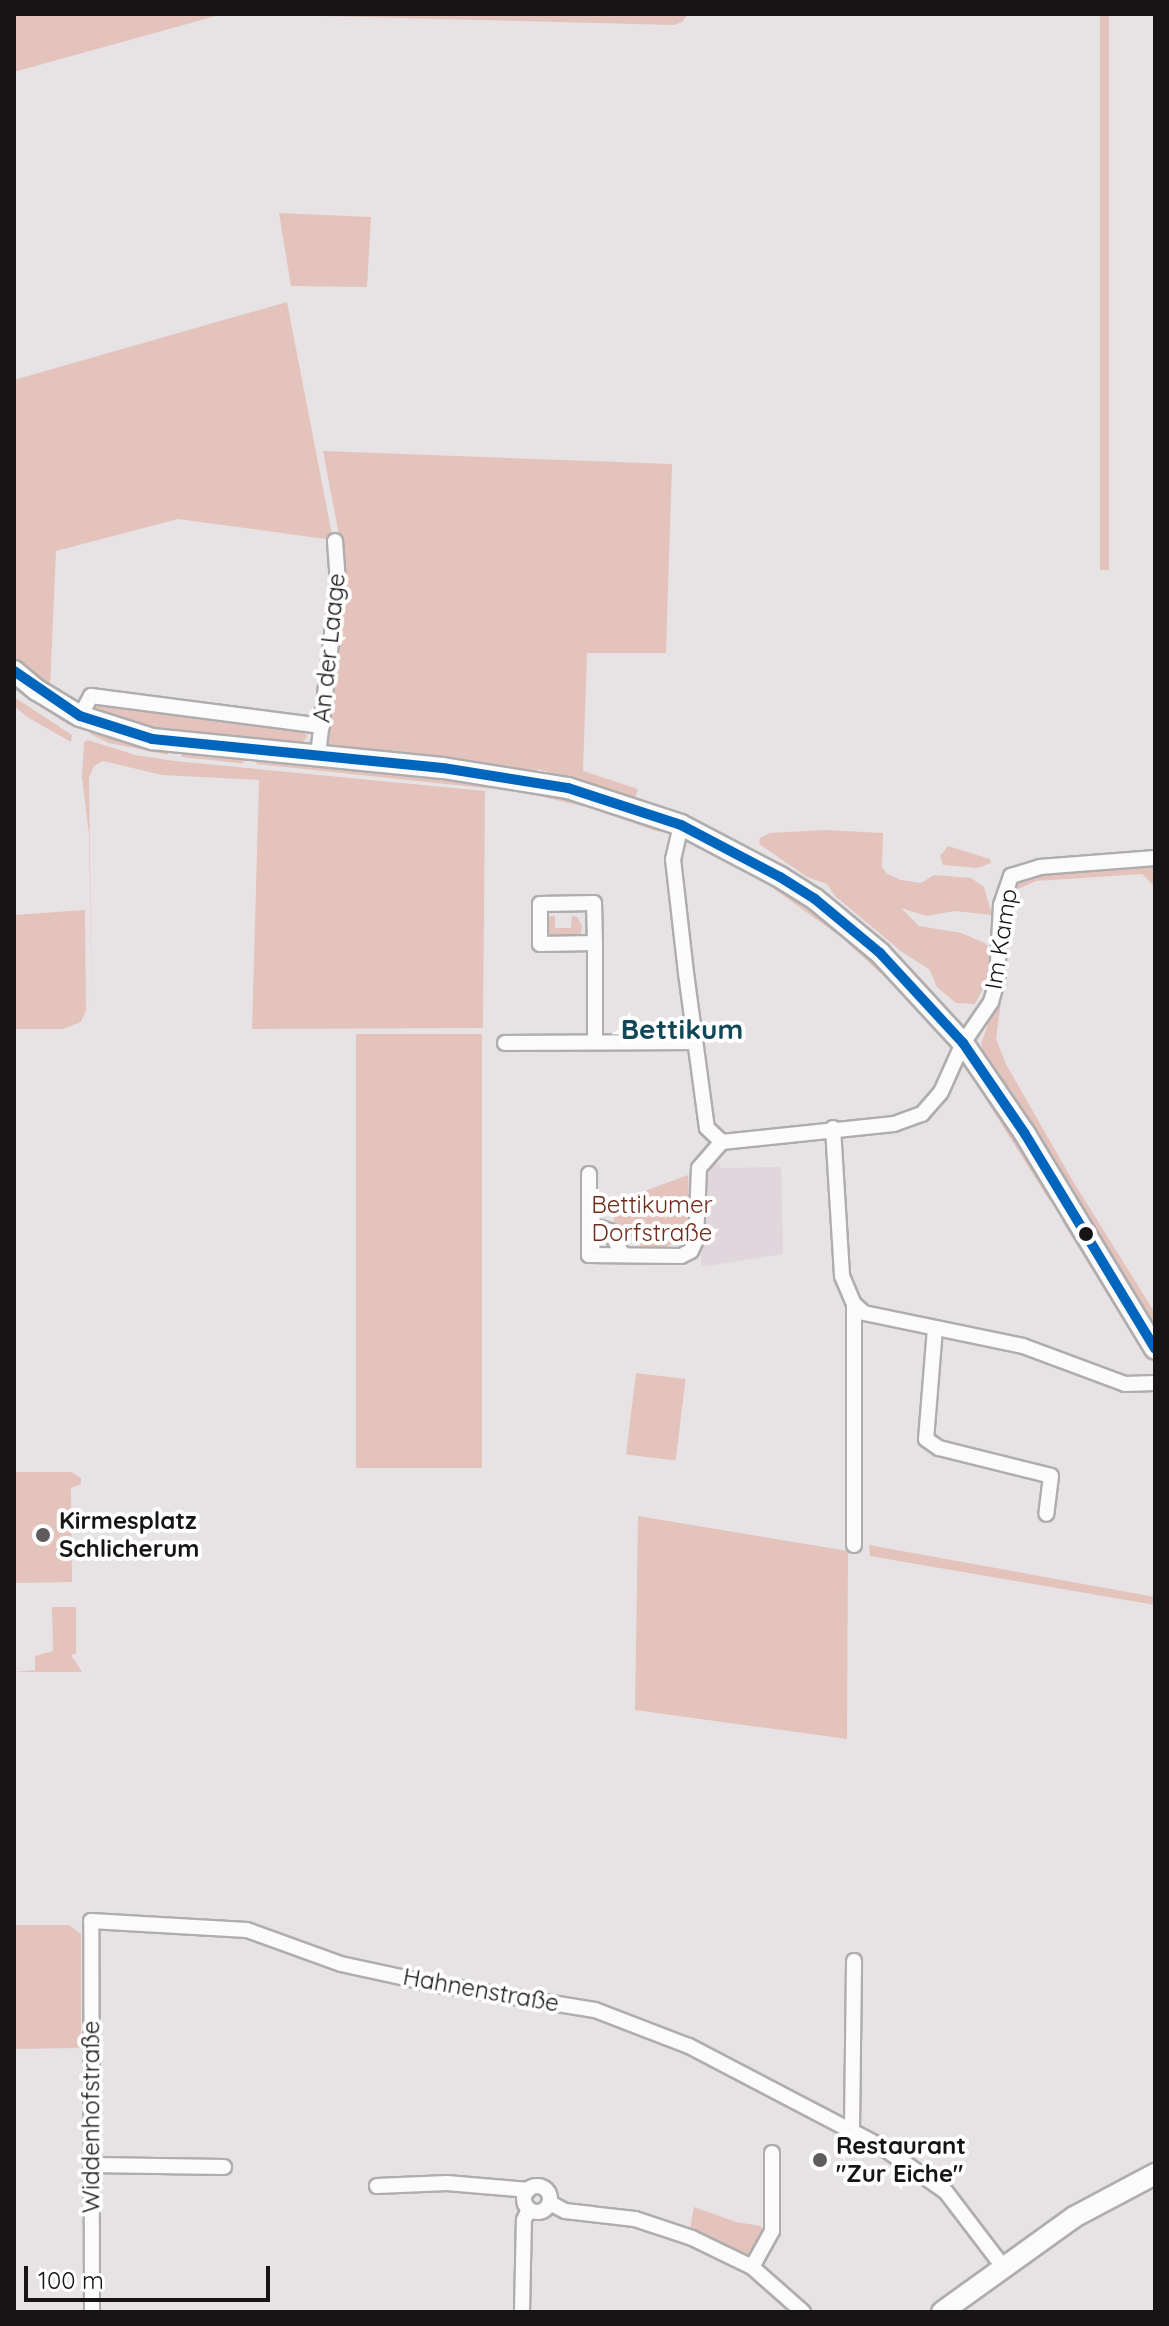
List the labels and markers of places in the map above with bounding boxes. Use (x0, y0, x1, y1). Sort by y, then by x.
unlabelled marker (1078, 1226, 1094, 1242)
place label: Kirmesplatz Schlicherum (59, 1507, 199, 1563)
marker: Kirmesplatz Schlicherum (34, 1526, 52, 1544)
place label: Restaurant "Zur Eiche" (836, 2132, 966, 2188)
marker: Restaurant "Zur Eiche" (811, 2151, 829, 2169)

